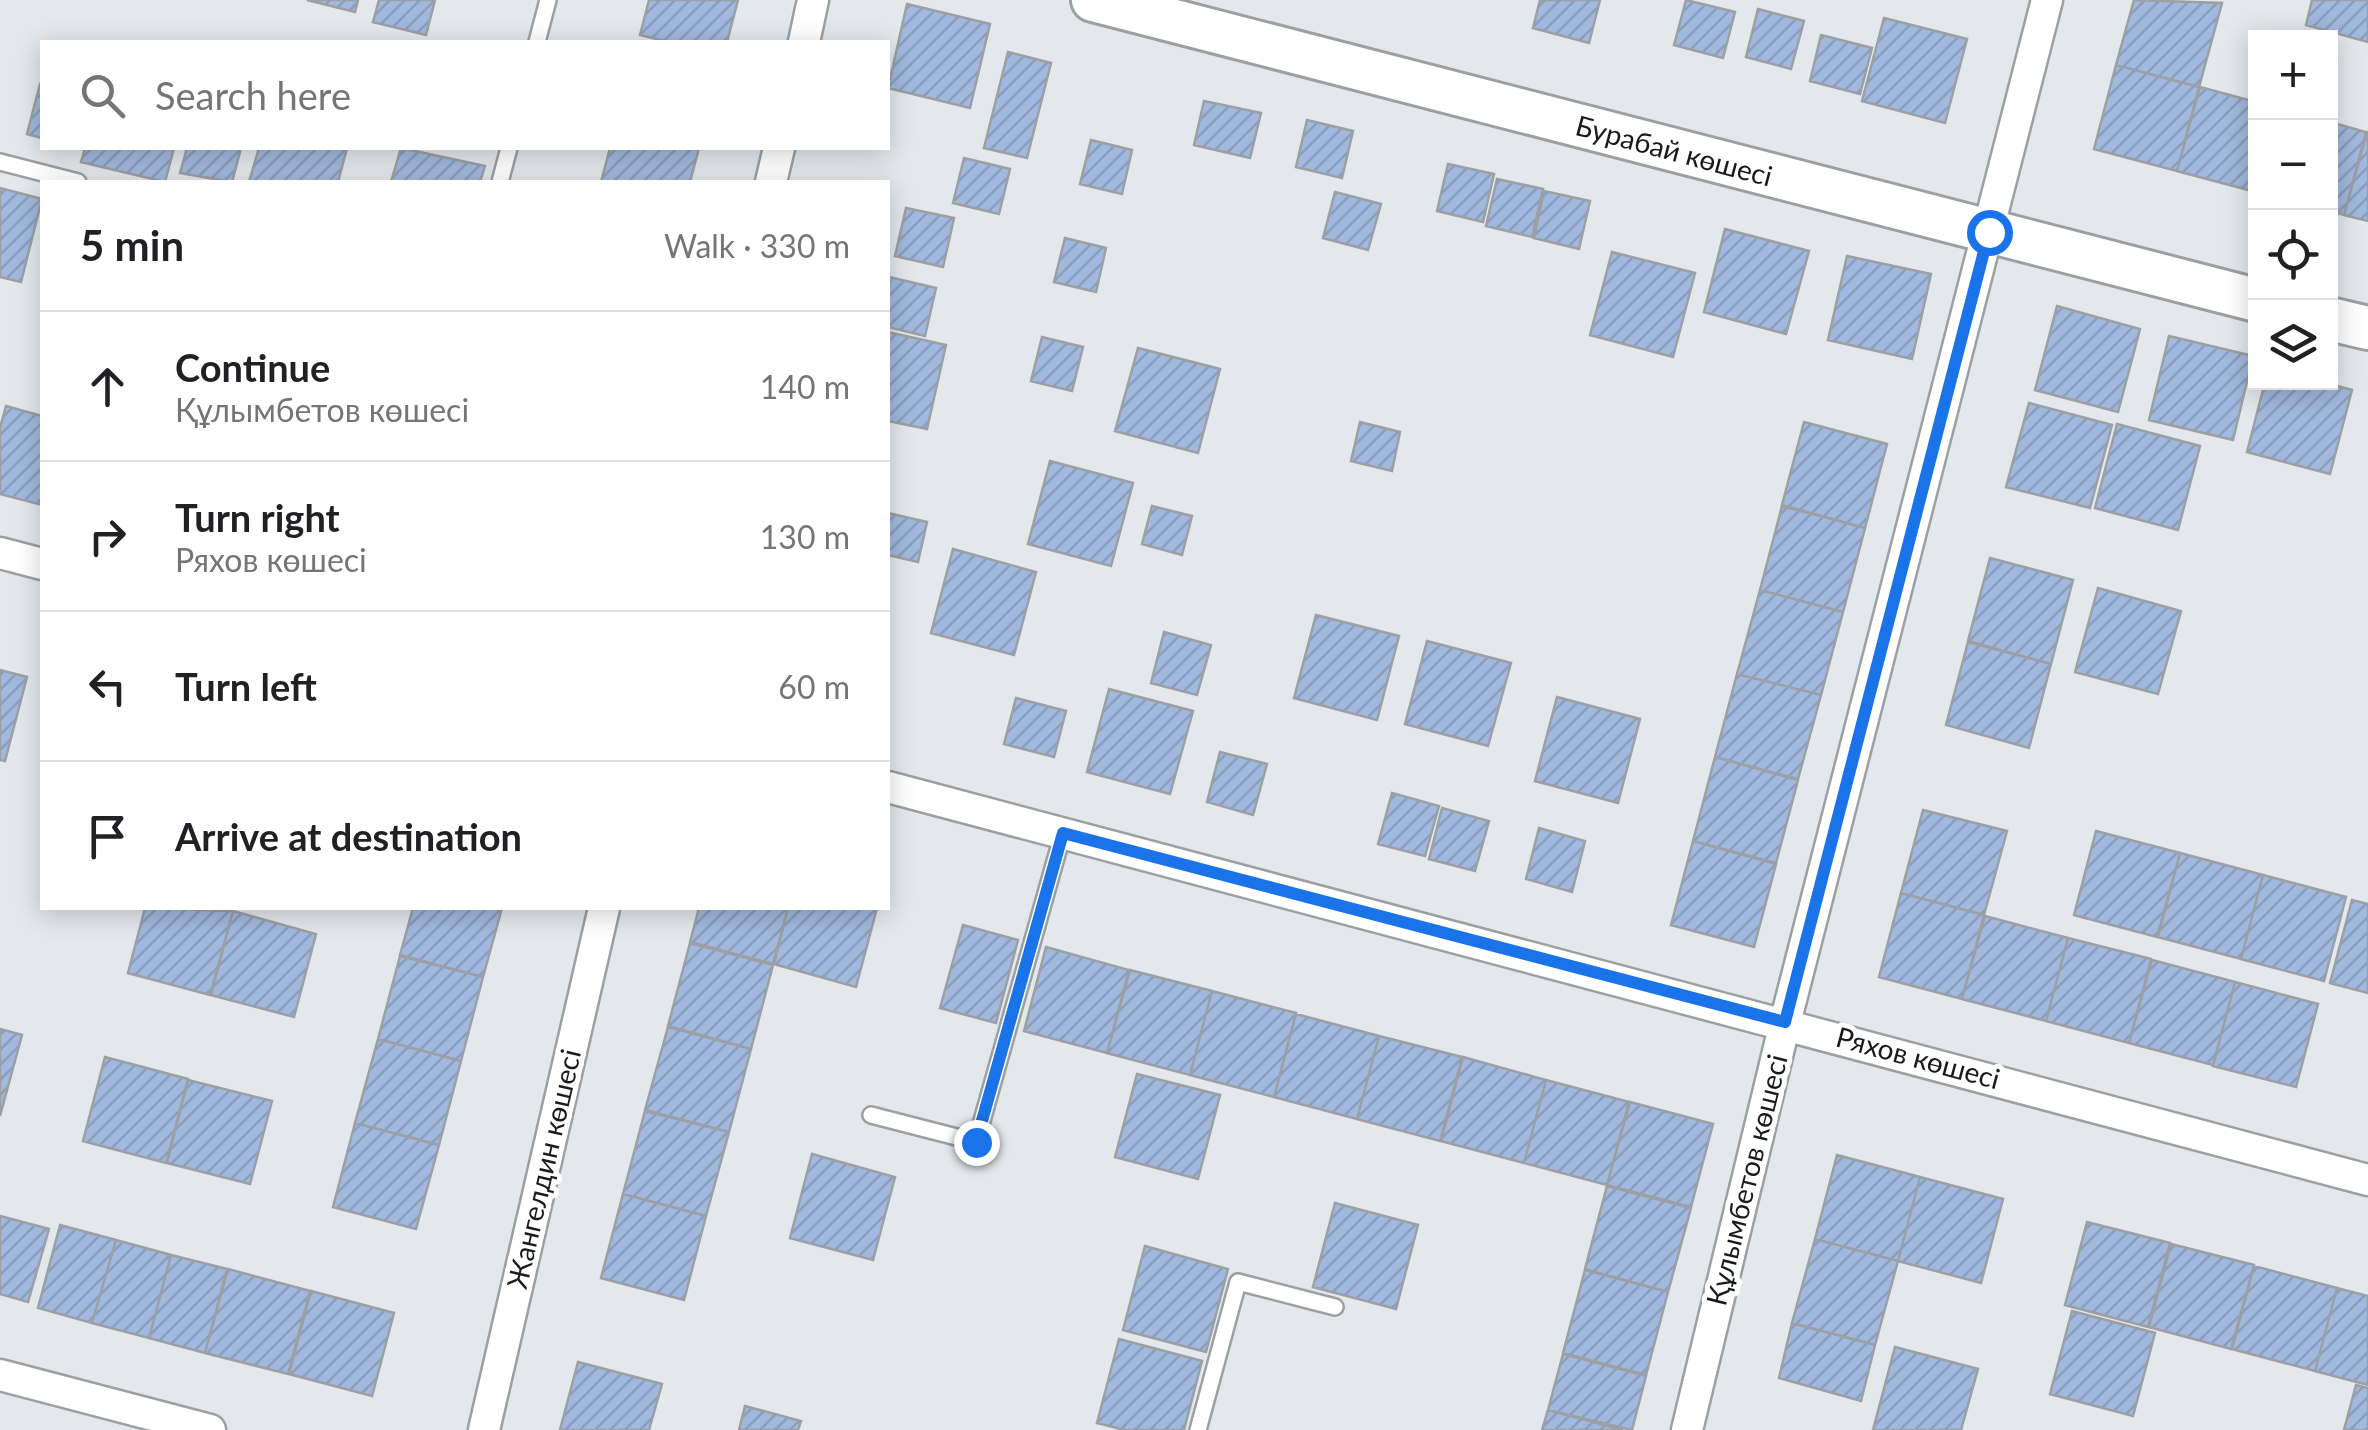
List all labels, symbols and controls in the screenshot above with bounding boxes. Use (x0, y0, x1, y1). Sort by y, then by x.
map controls (2248, 30, 2338, 390)
button: + (2248, 30, 2338, 120)
search box (40, 40, 890, 150)
icon: search (75, 68, 130, 123)
text: Search here (155, 72, 351, 118)
street label: Бурабай көшесі (1572, 107, 1776, 193)
button: − (2248, 120, 2338, 210)
route start (1967, 210, 2013, 256)
button: locate (2248, 210, 2338, 300)
text: 5 min (80, 220, 184, 270)
text: Walk · 330 m (664, 226, 850, 265)
button: layers (2248, 300, 2338, 390)
text: Continue (175, 344, 330, 390)
icon: ahead (80, 359, 135, 414)
text: 140 m (760, 367, 850, 406)
text: Құлымбетов көшесі (175, 390, 469, 429)
text: Turn right (175, 494, 340, 540)
icon: right (80, 509, 135, 564)
text: 130 m (760, 517, 850, 556)
text: Ряхов көшесі (175, 540, 367, 579)
icon: left (80, 659, 135, 714)
text: Turn left (175, 663, 317, 709)
text: 60 m (778, 667, 850, 706)
icon: arrive (80, 809, 135, 864)
text: Arrive at destination (175, 813, 522, 859)
street label: Ряхов көшесі (1833, 1019, 2004, 1095)
street label: Жангелдин көшесі (499, 1046, 587, 1292)
street label: Құлымбетов көшесі (1698, 1051, 1794, 1309)
route end (954, 1120, 1000, 1166)

